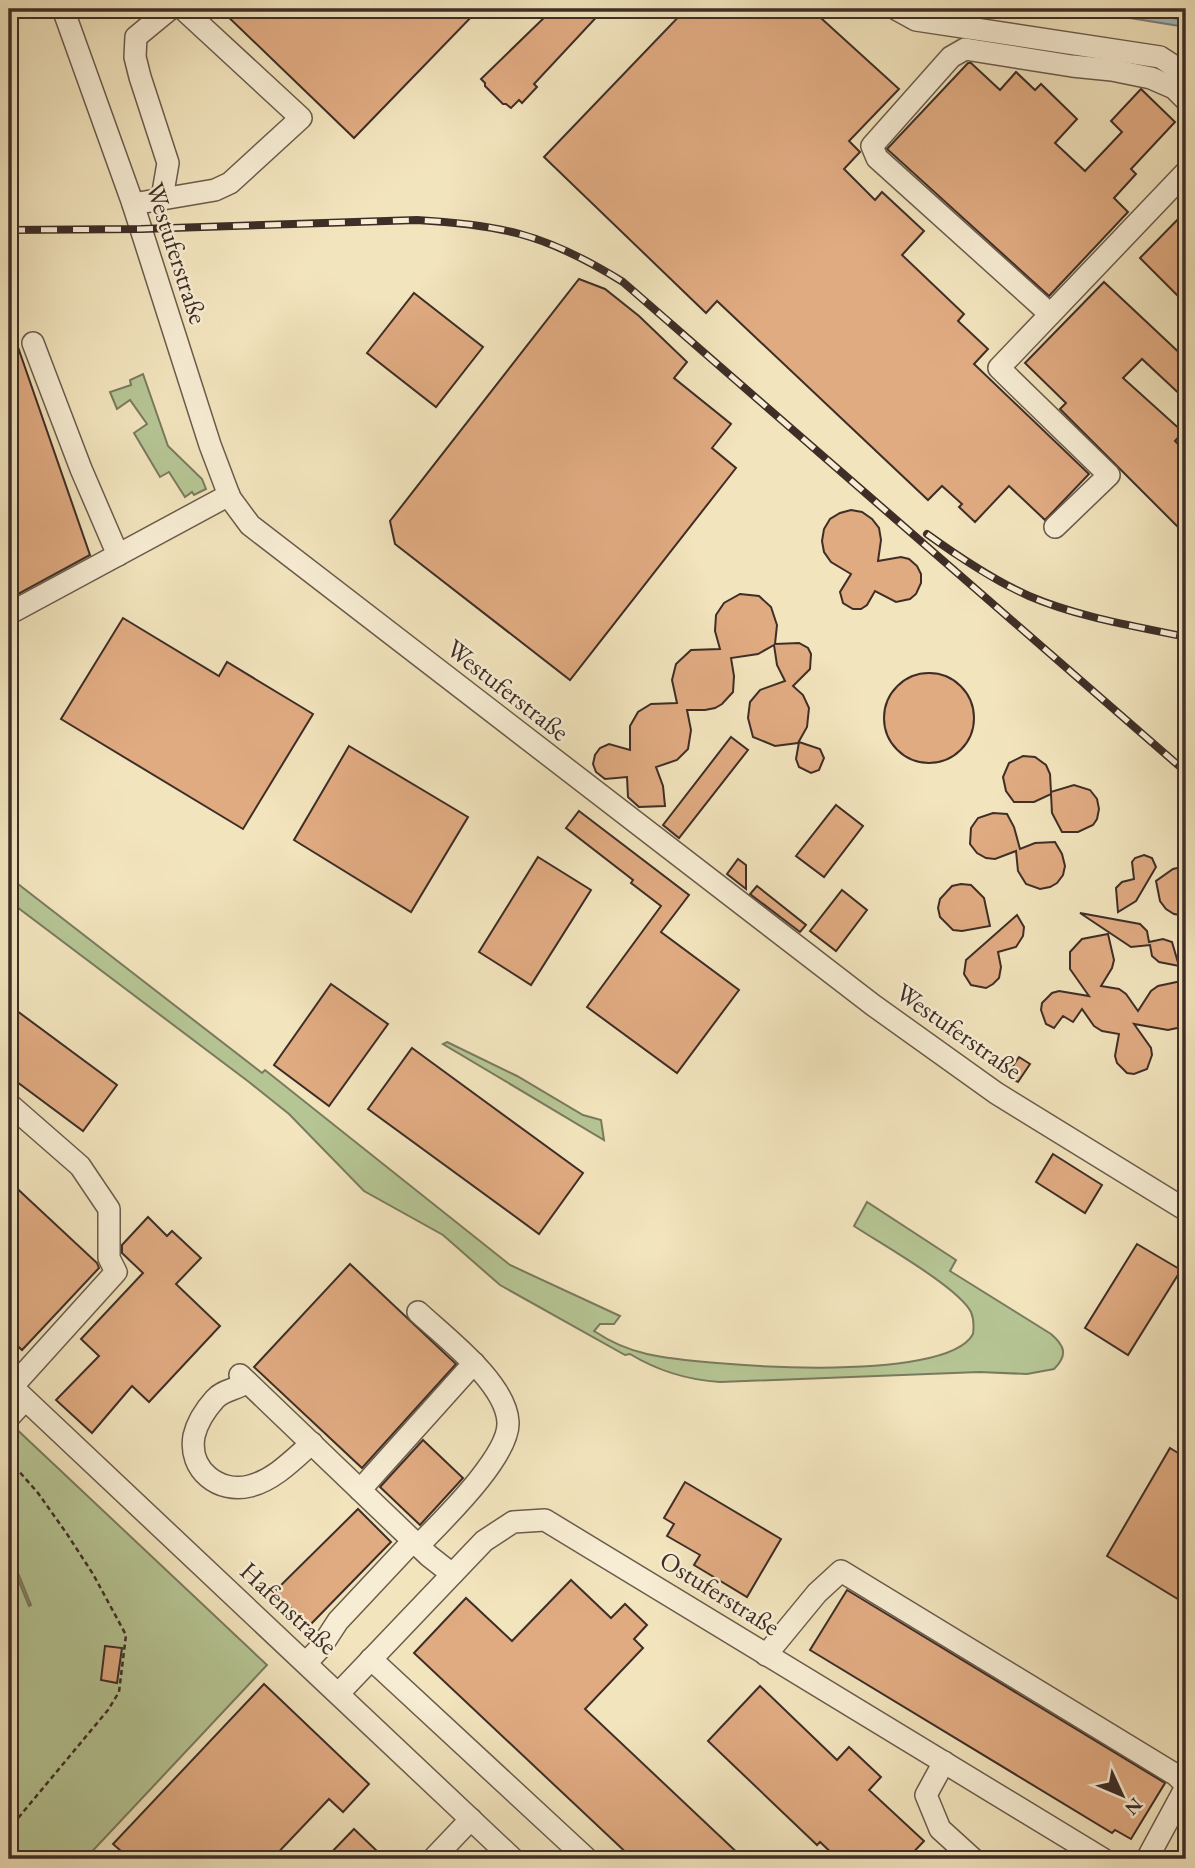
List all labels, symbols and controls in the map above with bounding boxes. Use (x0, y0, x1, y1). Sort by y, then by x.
street label: Westuferstraße (138, 178, 216, 328)
street label: Westuferstraße (440, 631, 576, 749)
street label: Westuferstraße (889, 975, 1029, 1087)
street label: Ostuferstraße (654, 1543, 786, 1643)
street label: Hafenstraße (233, 1554, 345, 1662)
north arrow (1086, 1759, 1156, 1829)
text: N (1119, 1792, 1148, 1821)

